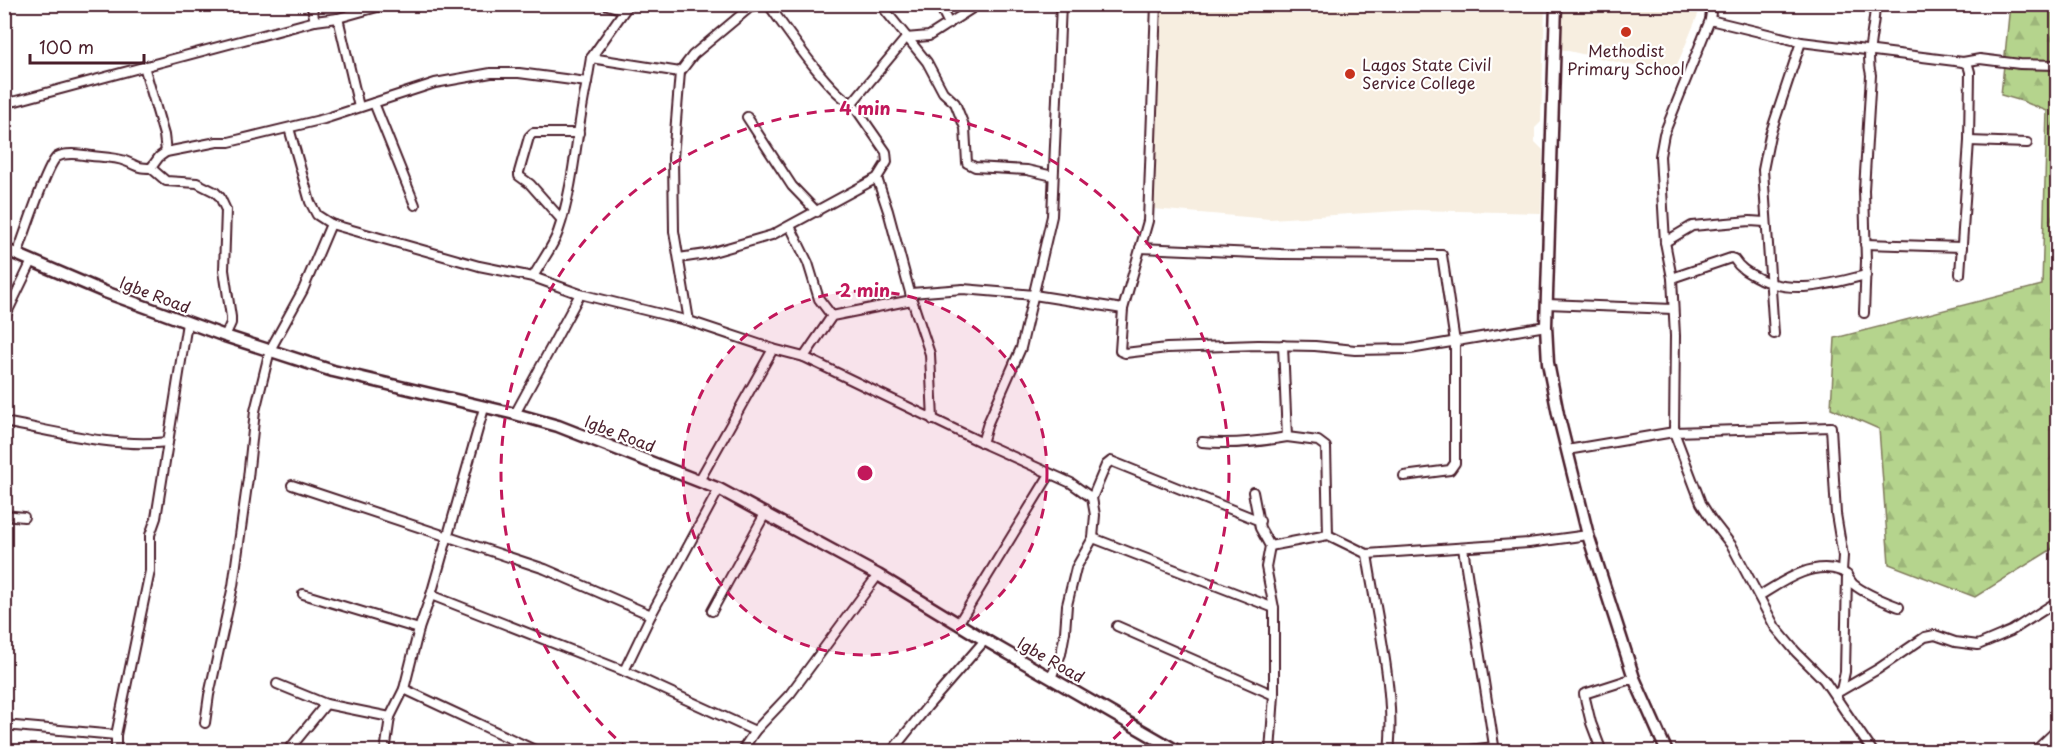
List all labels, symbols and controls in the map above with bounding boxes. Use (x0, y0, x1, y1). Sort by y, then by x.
marker: Methodist Primary School (1619, 25, 1633, 39)
scale bar (30, 27, 144, 65)
text: 100 m (39, 33, 94, 60)
place label: Methodist Primary School (1567, 38, 1685, 80)
place label: Lagos State Civil Service College (1362, 52, 1492, 94)
marker: Lagos State Civil Service College (1343, 67, 1357, 81)
text: 4 min (839, 94, 891, 121)
street label: Igbe Road (117, 270, 194, 319)
text: 2 min (840, 276, 890, 303)
street label: Igbe Road (582, 409, 659, 458)
centre of rings (855, 463, 875, 483)
street label: Igbe Road (1013, 630, 1090, 688)

